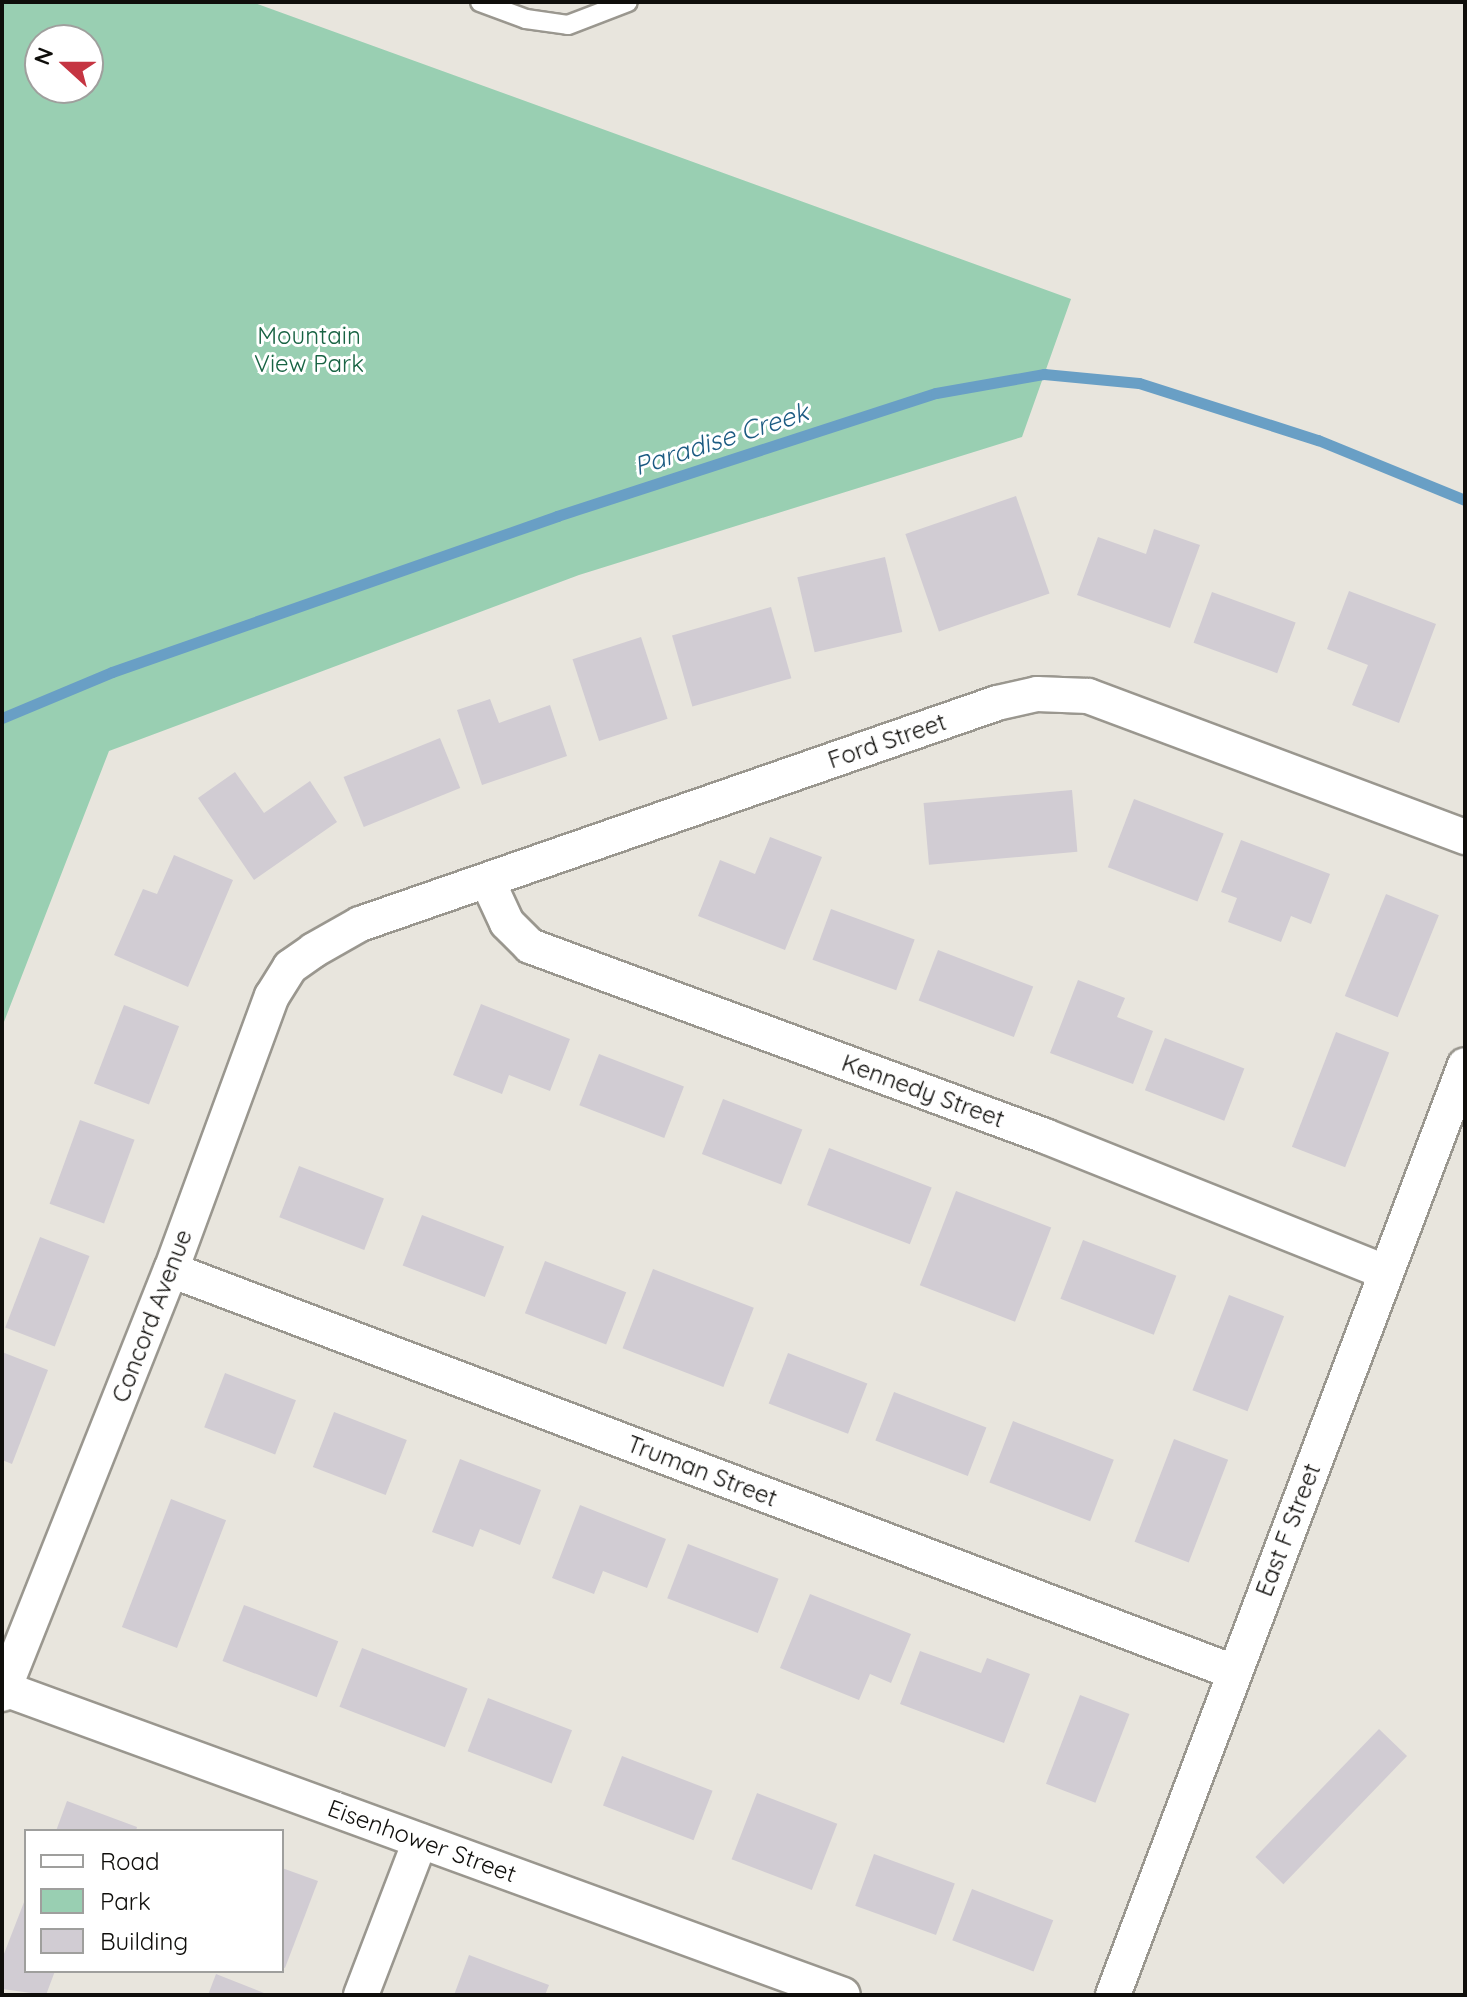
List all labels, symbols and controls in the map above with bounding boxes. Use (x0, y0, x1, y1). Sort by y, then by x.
north arrow (24, 24, 104, 104)
text: N (27, 44, 59, 69)
park label: Mountain View Park (254, 322, 364, 378)
water label: Paradise Creek (630, 396, 812, 482)
street label: Ford Street (824, 707, 950, 775)
street label: Kennedy Street (838, 1048, 1008, 1134)
street label: Concord Avenue (106, 1225, 198, 1407)
street label: Truman Street (623, 1429, 781, 1513)
street label: East F Street (1249, 1460, 1327, 1600)
street label: Eisenhower Street (324, 1794, 520, 1888)
legend (24, 1829, 284, 1973)
text: Road (100, 1846, 160, 1876)
text: Park (100, 1886, 151, 1916)
text: Building (100, 1926, 188, 1956)

